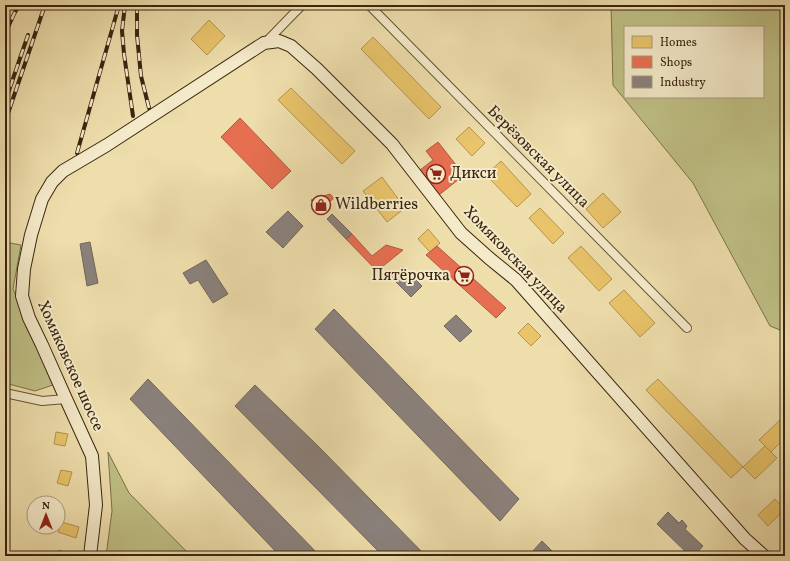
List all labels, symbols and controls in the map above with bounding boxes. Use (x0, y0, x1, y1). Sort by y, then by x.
legend (624, 26, 764, 98)
text: Homes (660, 35, 697, 51)
text: Shops (660, 55, 692, 71)
text: Industry (660, 75, 706, 91)
street label: Берёзовская улица (482, 101, 594, 213)
supermarket icon: Дикси (425, 163, 447, 185)
place label: Дикси (450, 163, 497, 185)
shop icon: Wildberries (310, 194, 332, 216)
place label: Wildberries (335, 194, 418, 216)
street label: Хомяковская улица (458, 201, 572, 319)
place label: Пятёрочка (372, 265, 450, 287)
supermarket icon: Пятёрочка (453, 265, 475, 287)
street label: Хомяковское шоссе (31, 297, 109, 435)
north arrow (26, 495, 66, 535)
text: N (42, 499, 50, 514)

